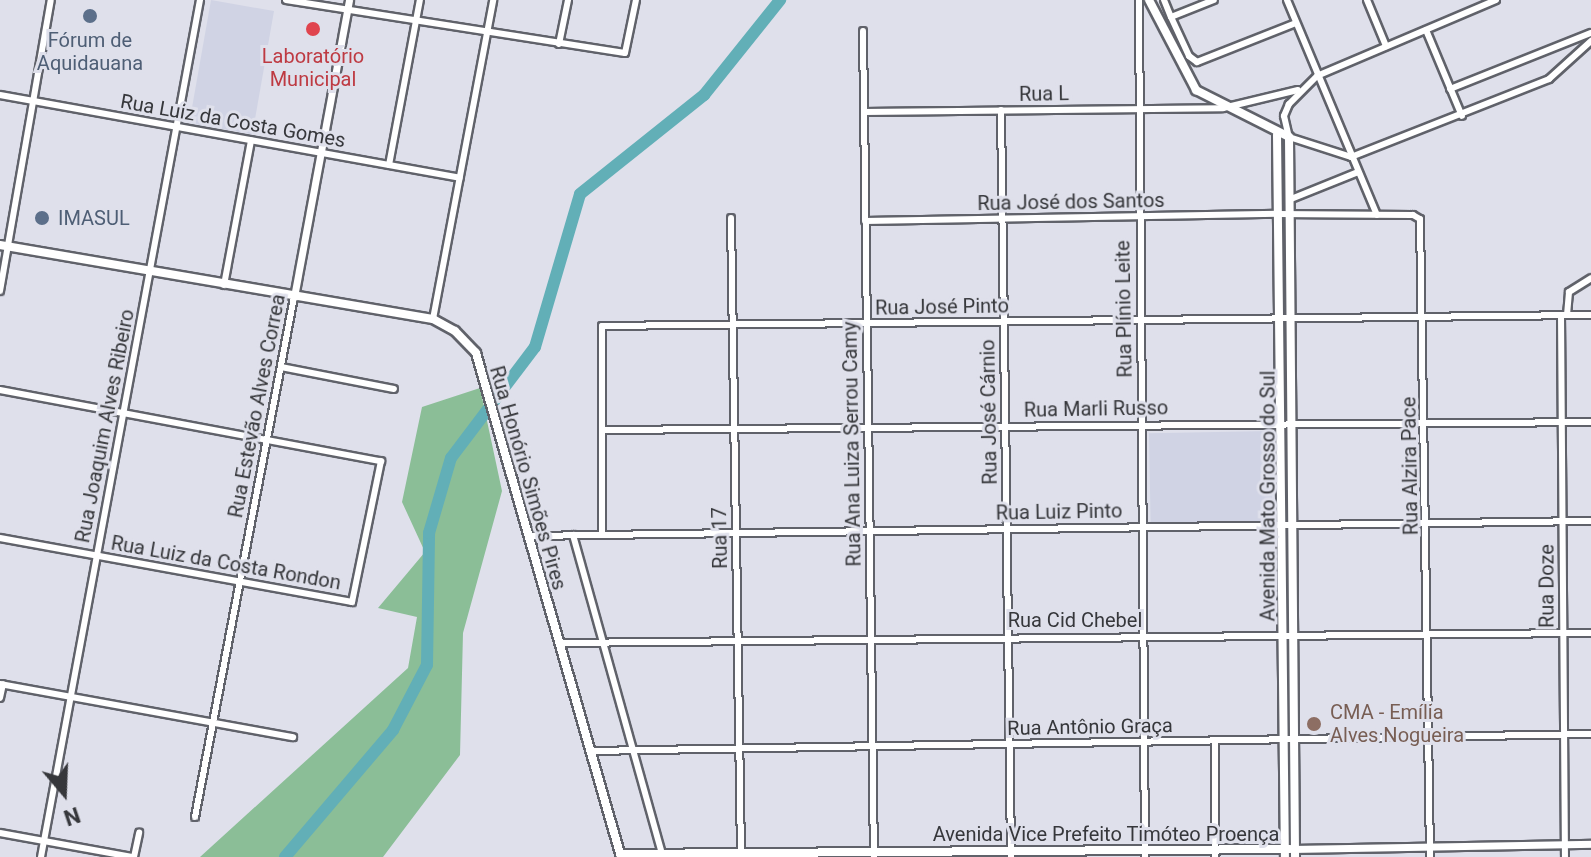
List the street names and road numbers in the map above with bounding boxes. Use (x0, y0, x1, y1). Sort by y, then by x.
street label: Rua L (1019, 82, 1069, 106)
street label: Rua Luiz da Costa Gomes (119, 89, 347, 153)
street label: Rua José dos Santos (977, 188, 1165, 216)
street label: Rua Plínio Leite (1111, 240, 1137, 378)
street label: Rua Estevão Alves Correa (224, 292, 290, 520)
street label: Rua José Pinto (875, 294, 1009, 320)
street label: Rua Joaquim Alves Ribeiro (71, 307, 139, 545)
street label: Rua Ana Luiza Serrou Camy (838, 321, 866, 567)
street label: Rua José Cárnio (976, 339, 1002, 485)
street label: Rua Honório Simões Pires (485, 363, 571, 593)
street label: Avenida Mato Grosso do Sul (1256, 371, 1280, 621)
street label: Rua Marli Russo (1024, 396, 1168, 422)
street label: Rua Alzira Pace (1397, 397, 1423, 535)
street label: Rua Luiz Pinto (996, 499, 1122, 525)
street label: Rua 17 (707, 507, 733, 569)
street label: Rua Luiz da Costa Rondon (109, 531, 343, 595)
street label: Rua Doze (1535, 544, 1559, 628)
street label: Rua Cid Chebel (1008, 608, 1142, 632)
street label: Rua Antônio Graça (1007, 714, 1173, 740)
street label: Avenida Vice Prefeito Timóteo Proença (933, 822, 1279, 846)

